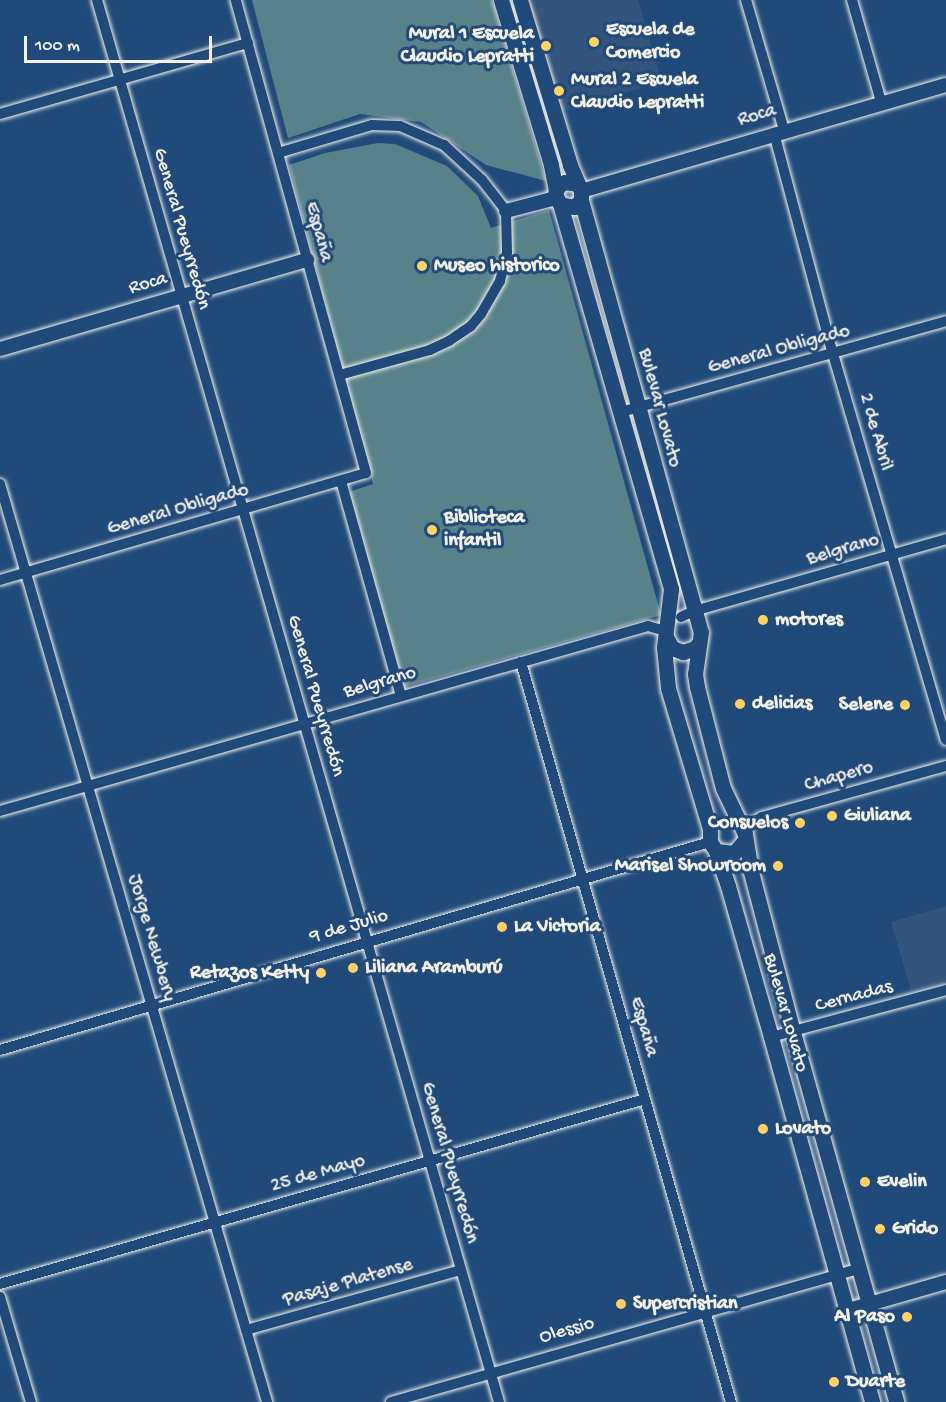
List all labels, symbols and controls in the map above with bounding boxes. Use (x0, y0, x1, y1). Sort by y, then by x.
place label: Escuela de Comercio (606, 19, 695, 66)
place label: Mural 1 Escuela Claudio Lepratti (401, 22, 534, 69)
scale bar (27, 24, 214, 62)
marker: Escuela de Comercio (587, 35, 601, 49)
text: 100 m (35, 36, 80, 57)
marker: Mural 1 Escuela Claudio Lepratti (539, 39, 553, 53)
place label: Mural 2 Escuela Claudio Lepratti (571, 68, 704, 115)
marker: Mural 2 Escuela Claudio Lepratti (552, 84, 566, 98)
street label: Roca (735, 99, 779, 133)
street label: General Pueyrredón (146, 146, 216, 312)
street label: España (298, 199, 338, 265)
place label: Museo historico (434, 254, 560, 278)
marker: Museo historico (415, 259, 429, 273)
street label: Roca (126, 267, 170, 301)
street label: General Obligado (705, 320, 853, 380)
street label: Bulevar Lovato (632, 346, 686, 470)
street label: 2 de Abril (853, 390, 897, 474)
street label: General Obligado (105, 478, 251, 542)
place label: Biblioteca infantil (444, 506, 525, 553)
marker: Biblioteca infantil (425, 523, 439, 537)
street label: Belgrano (804, 528, 882, 572)
place label: motores (775, 608, 843, 632)
street label: General Pueyrredón (280, 613, 350, 779)
marker: motores (756, 613, 770, 627)
street label: Belgrano (341, 661, 419, 705)
place label: delicias (752, 692, 812, 716)
place label: Selene (839, 693, 893, 717)
marker: delicias (733, 697, 747, 711)
marker: Selene (898, 698, 912, 712)
street label: Chapero (802, 756, 876, 798)
place label: Giuliana (844, 804, 911, 828)
marker: Giuliana (825, 809, 839, 823)
place label: Consuelos (708, 811, 788, 835)
marker: Consuelos (793, 816, 807, 830)
place label: Marisel Showroom (615, 854, 766, 878)
marker: Marisel Showroom (771, 859, 785, 873)
street label: Jorge Newbery (121, 872, 181, 1004)
street label: 9 de Julio (307, 904, 391, 950)
place label: La Victoria (514, 915, 600, 939)
marker: La Victoria (495, 920, 509, 934)
street label: Bulevar Lovato (757, 951, 813, 1075)
place label: Liliana Aramburú (365, 956, 502, 980)
place label: Retazos Ketty (190, 961, 309, 985)
marker: Liliana Aramburú (346, 961, 360, 975)
marker: Retazos Ketty (314, 966, 328, 980)
street label: Cernadas (813, 975, 895, 1019)
street label: España (623, 994, 663, 1060)
street label: General Pueyrredón (414, 1080, 484, 1246)
place label: Lovato (775, 1117, 831, 1141)
marker: Lovato (756, 1122, 770, 1136)
street label: 25 de Mayo (268, 1149, 368, 1199)
place label: Evelin (877, 1170, 927, 1194)
marker: Evelin (858, 1175, 872, 1189)
place label: Grido (892, 1217, 938, 1241)
marker: Grido (873, 1222, 887, 1236)
street label: Pasaje Platense (280, 1253, 416, 1313)
place label: Supercristian (633, 1292, 738, 1316)
marker: Supercristian (614, 1297, 628, 1311)
place label: Al Paso (834, 1305, 895, 1329)
marker: Al Paso (900, 1310, 914, 1324)
street label: Olessio (537, 1312, 597, 1350)
place label: Duarte (846, 1370, 905, 1394)
marker: Duarte (827, 1375, 841, 1389)

